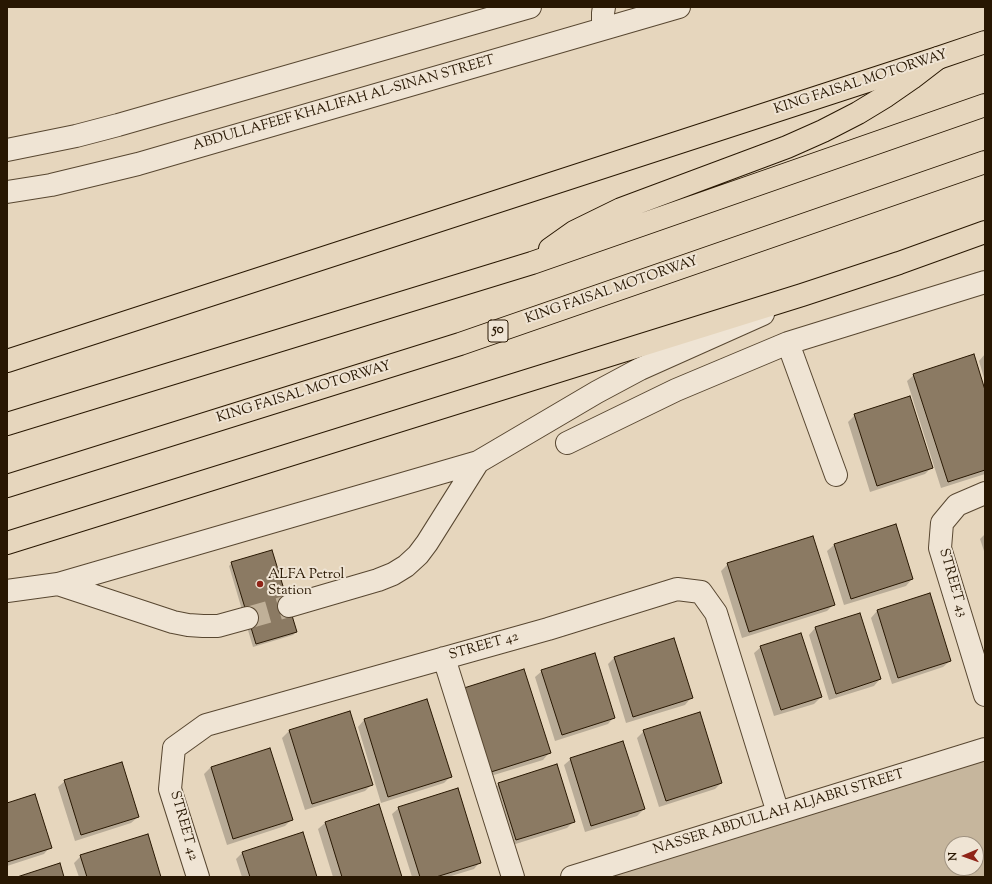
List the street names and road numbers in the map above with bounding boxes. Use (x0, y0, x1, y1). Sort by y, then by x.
street label: KING FAISAL MOTORWAY (772, 47, 950, 119)
street label: ABDULLAFEEF KHALIFAH AL-SINAN STREET (191, 53, 497, 155)
street label: KING FAISAL MOTORWAY (523, 254, 701, 328)
road number: 50 (488, 320, 508, 342)
street label: KING FAISAL MOTORWAY (215, 358, 393, 428)
street label: STREET 43 (934, 547, 970, 619)
street label: STREET 42 (447, 629, 521, 665)
street label: NASSER ABDULLAH ALJABRI STREET (651, 767, 907, 859)
street label: STREET 42 (165, 789, 201, 863)

